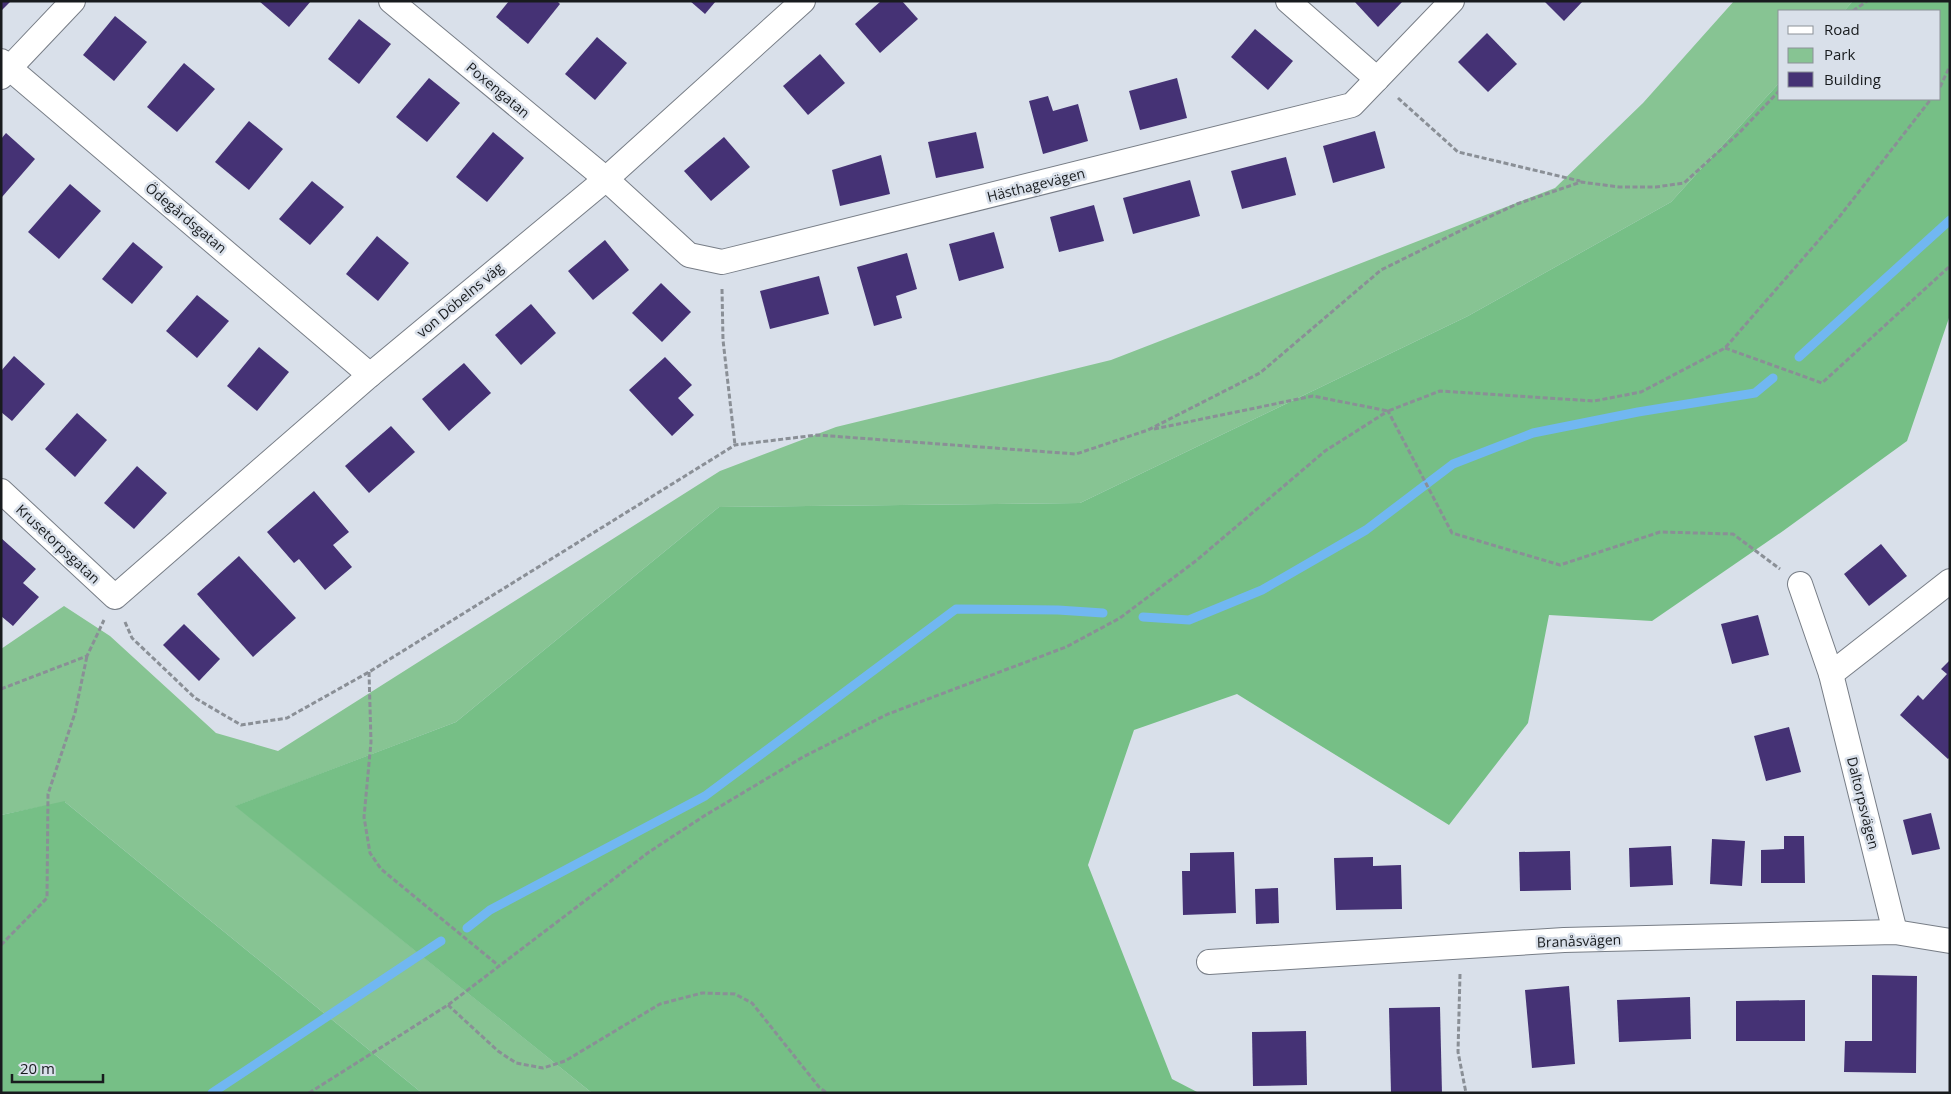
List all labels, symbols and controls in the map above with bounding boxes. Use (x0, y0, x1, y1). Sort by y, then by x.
legend (1778, 10, 1941, 100)
text: Road (1824, 19, 1860, 39)
text: Park (1824, 44, 1855, 64)
street label: Poxengatan (463, 57, 534, 122)
text: Building (1824, 69, 1881, 89)
street label: Hästhagevägen (985, 163, 1087, 206)
street label: Ödegårdsgatan (142, 178, 231, 257)
street label: von Döbelns väg (412, 258, 507, 341)
street label: Krusetorpsgatan (12, 500, 105, 588)
street label: Daltorpsvägen (1843, 755, 1884, 851)
street label: Branåsvägen (1536, 930, 1621, 951)
scale bar (12, 1052, 104, 1084)
text: 20 m (20, 1058, 55, 1078)

